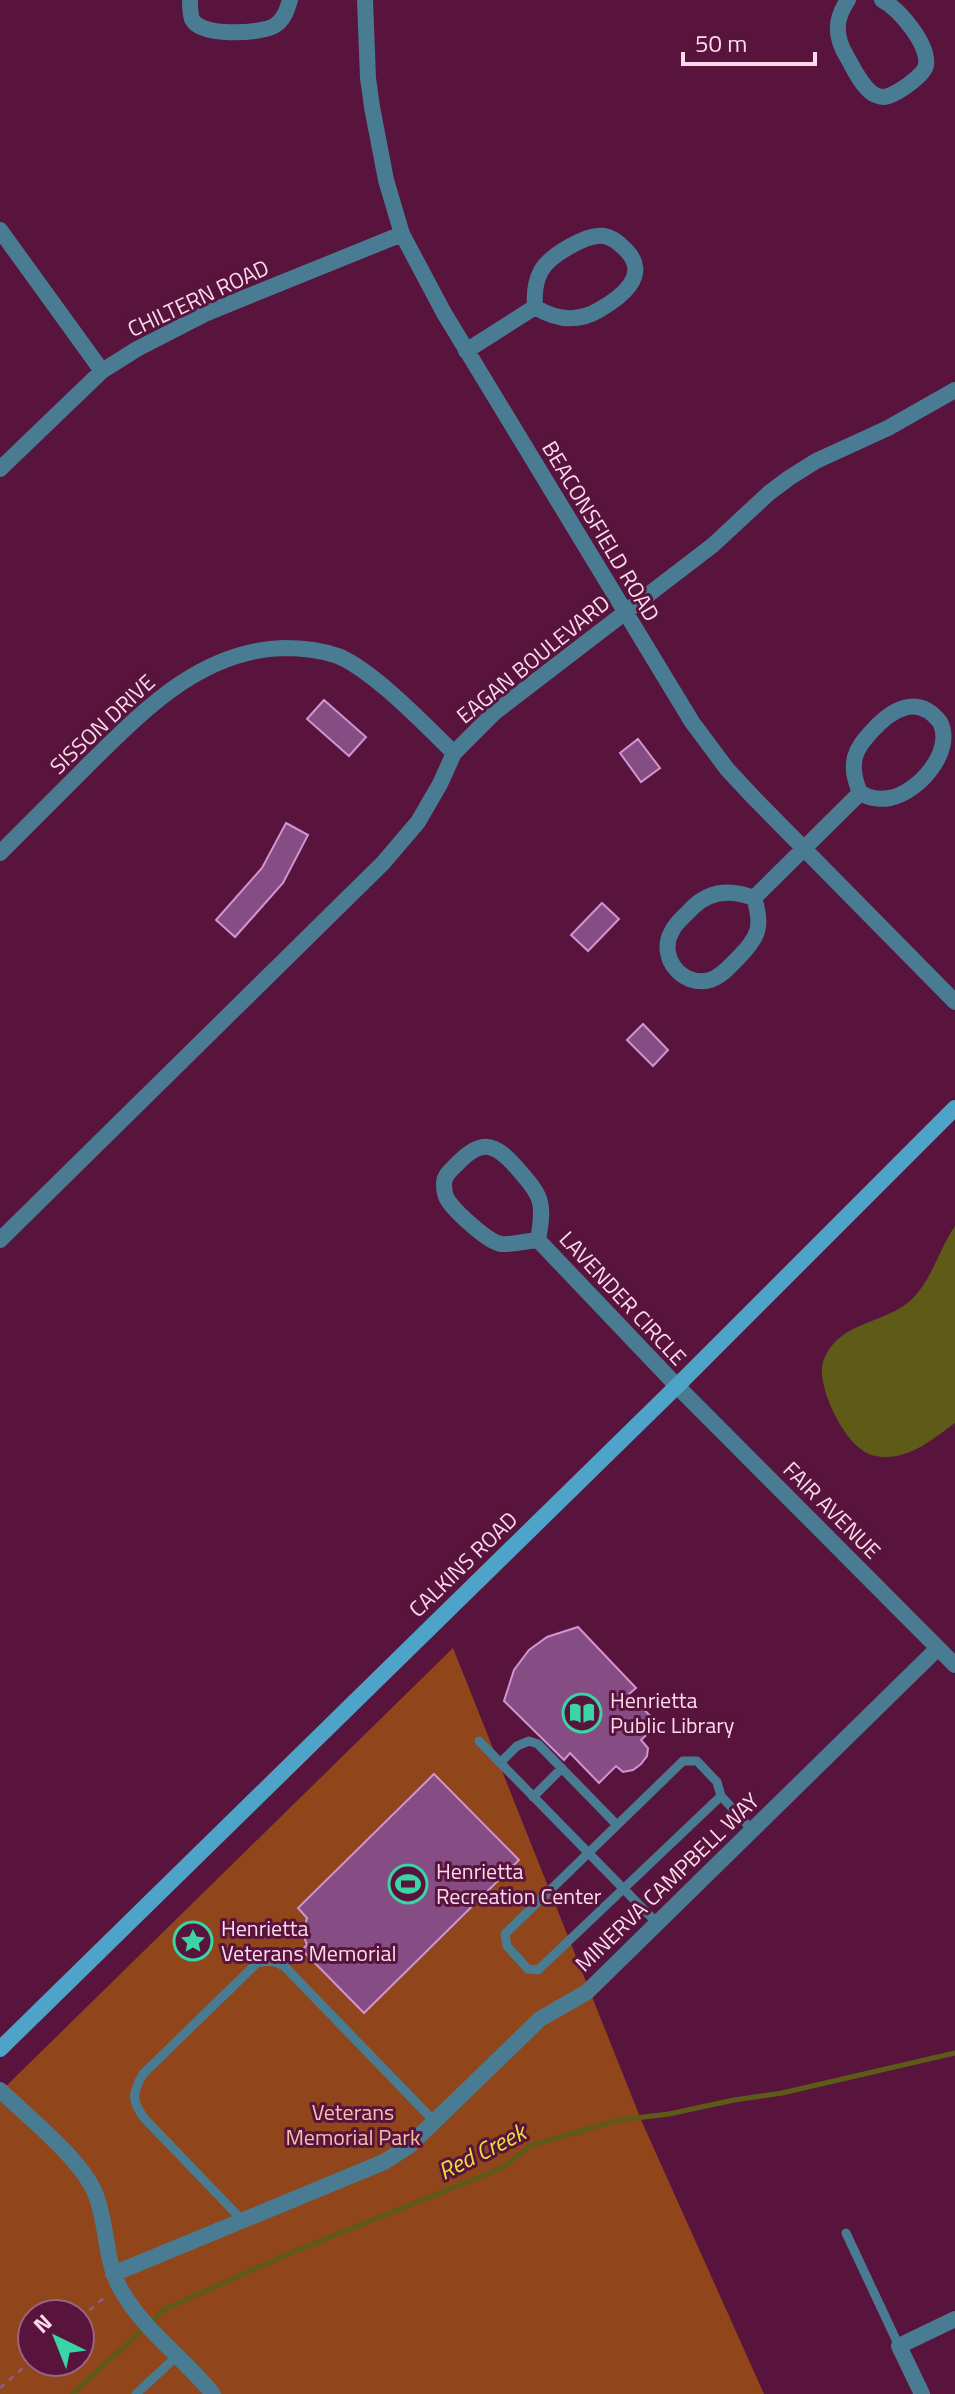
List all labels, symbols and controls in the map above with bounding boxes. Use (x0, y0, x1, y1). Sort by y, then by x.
scale bar (683, 16, 815, 66)
text: 50 m (695, 25, 747, 61)
street label: CHILTERN ROAD (122, 250, 274, 346)
street label: BEACONSFIELD ROAD (534, 434, 668, 628)
street label: EAGAN BOULEVARD (449, 586, 617, 732)
street label: SISSON DRIVE (42, 666, 162, 782)
street label: LAVENDER CIRCLE (551, 1223, 695, 1373)
street label: FAIR AVENUE (775, 1453, 889, 1567)
street label: CALKINS ROAD (401, 1503, 525, 1625)
place label: Henrietta Public Library (610, 1683, 735, 1742)
library icon: Henrietta Public Library (561, 1692, 603, 1734)
street label: MINERVA CAMPBELL WAY (567, 1784, 767, 1980)
place label: Henrietta Recreation Center (436, 1854, 602, 1913)
sports icon: Henrietta Recreation Center (387, 1863, 429, 1905)
place label: Henrietta Veterans Memorial (221, 1911, 397, 1970)
place icon: Henrietta Veterans Memorial (172, 1920, 214, 1962)
park label: Veterans Memorial Park (286, 2095, 421, 2154)
water label: Red Creek (431, 2112, 535, 2188)
north arrow (16, 2298, 96, 2378)
text: N (25, 2306, 60, 2341)

